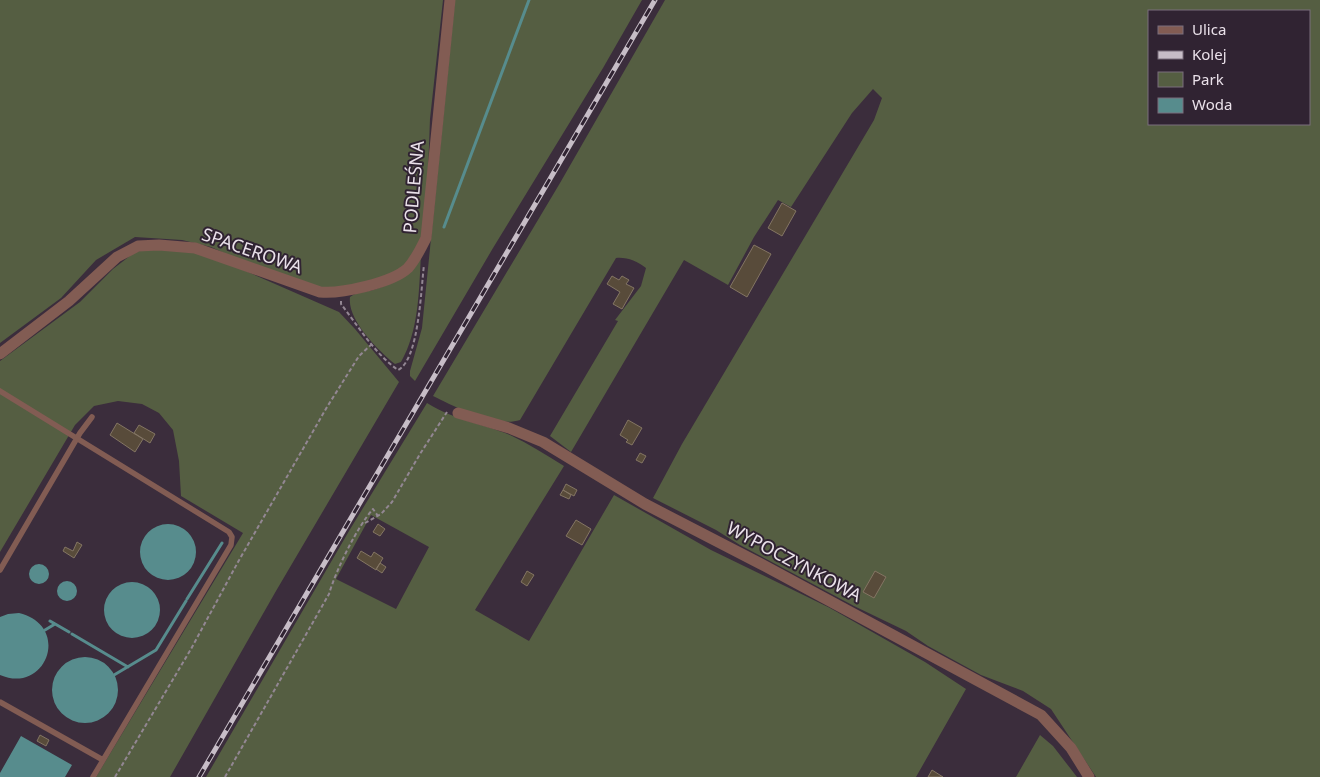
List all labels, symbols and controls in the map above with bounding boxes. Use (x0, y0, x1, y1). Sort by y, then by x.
legend (1148, 10, 1310, 125)
text: Ulica (1192, 19, 1226, 39)
text: Kolej (1192, 44, 1227, 64)
text: Park (1192, 69, 1224, 89)
text: Woda (1192, 94, 1232, 114)
street label: PODLEŚNA (397, 139, 429, 234)
street label: SPACEROWA (199, 222, 306, 279)
street label: WYPOCZYNKOWA (723, 515, 867, 607)

